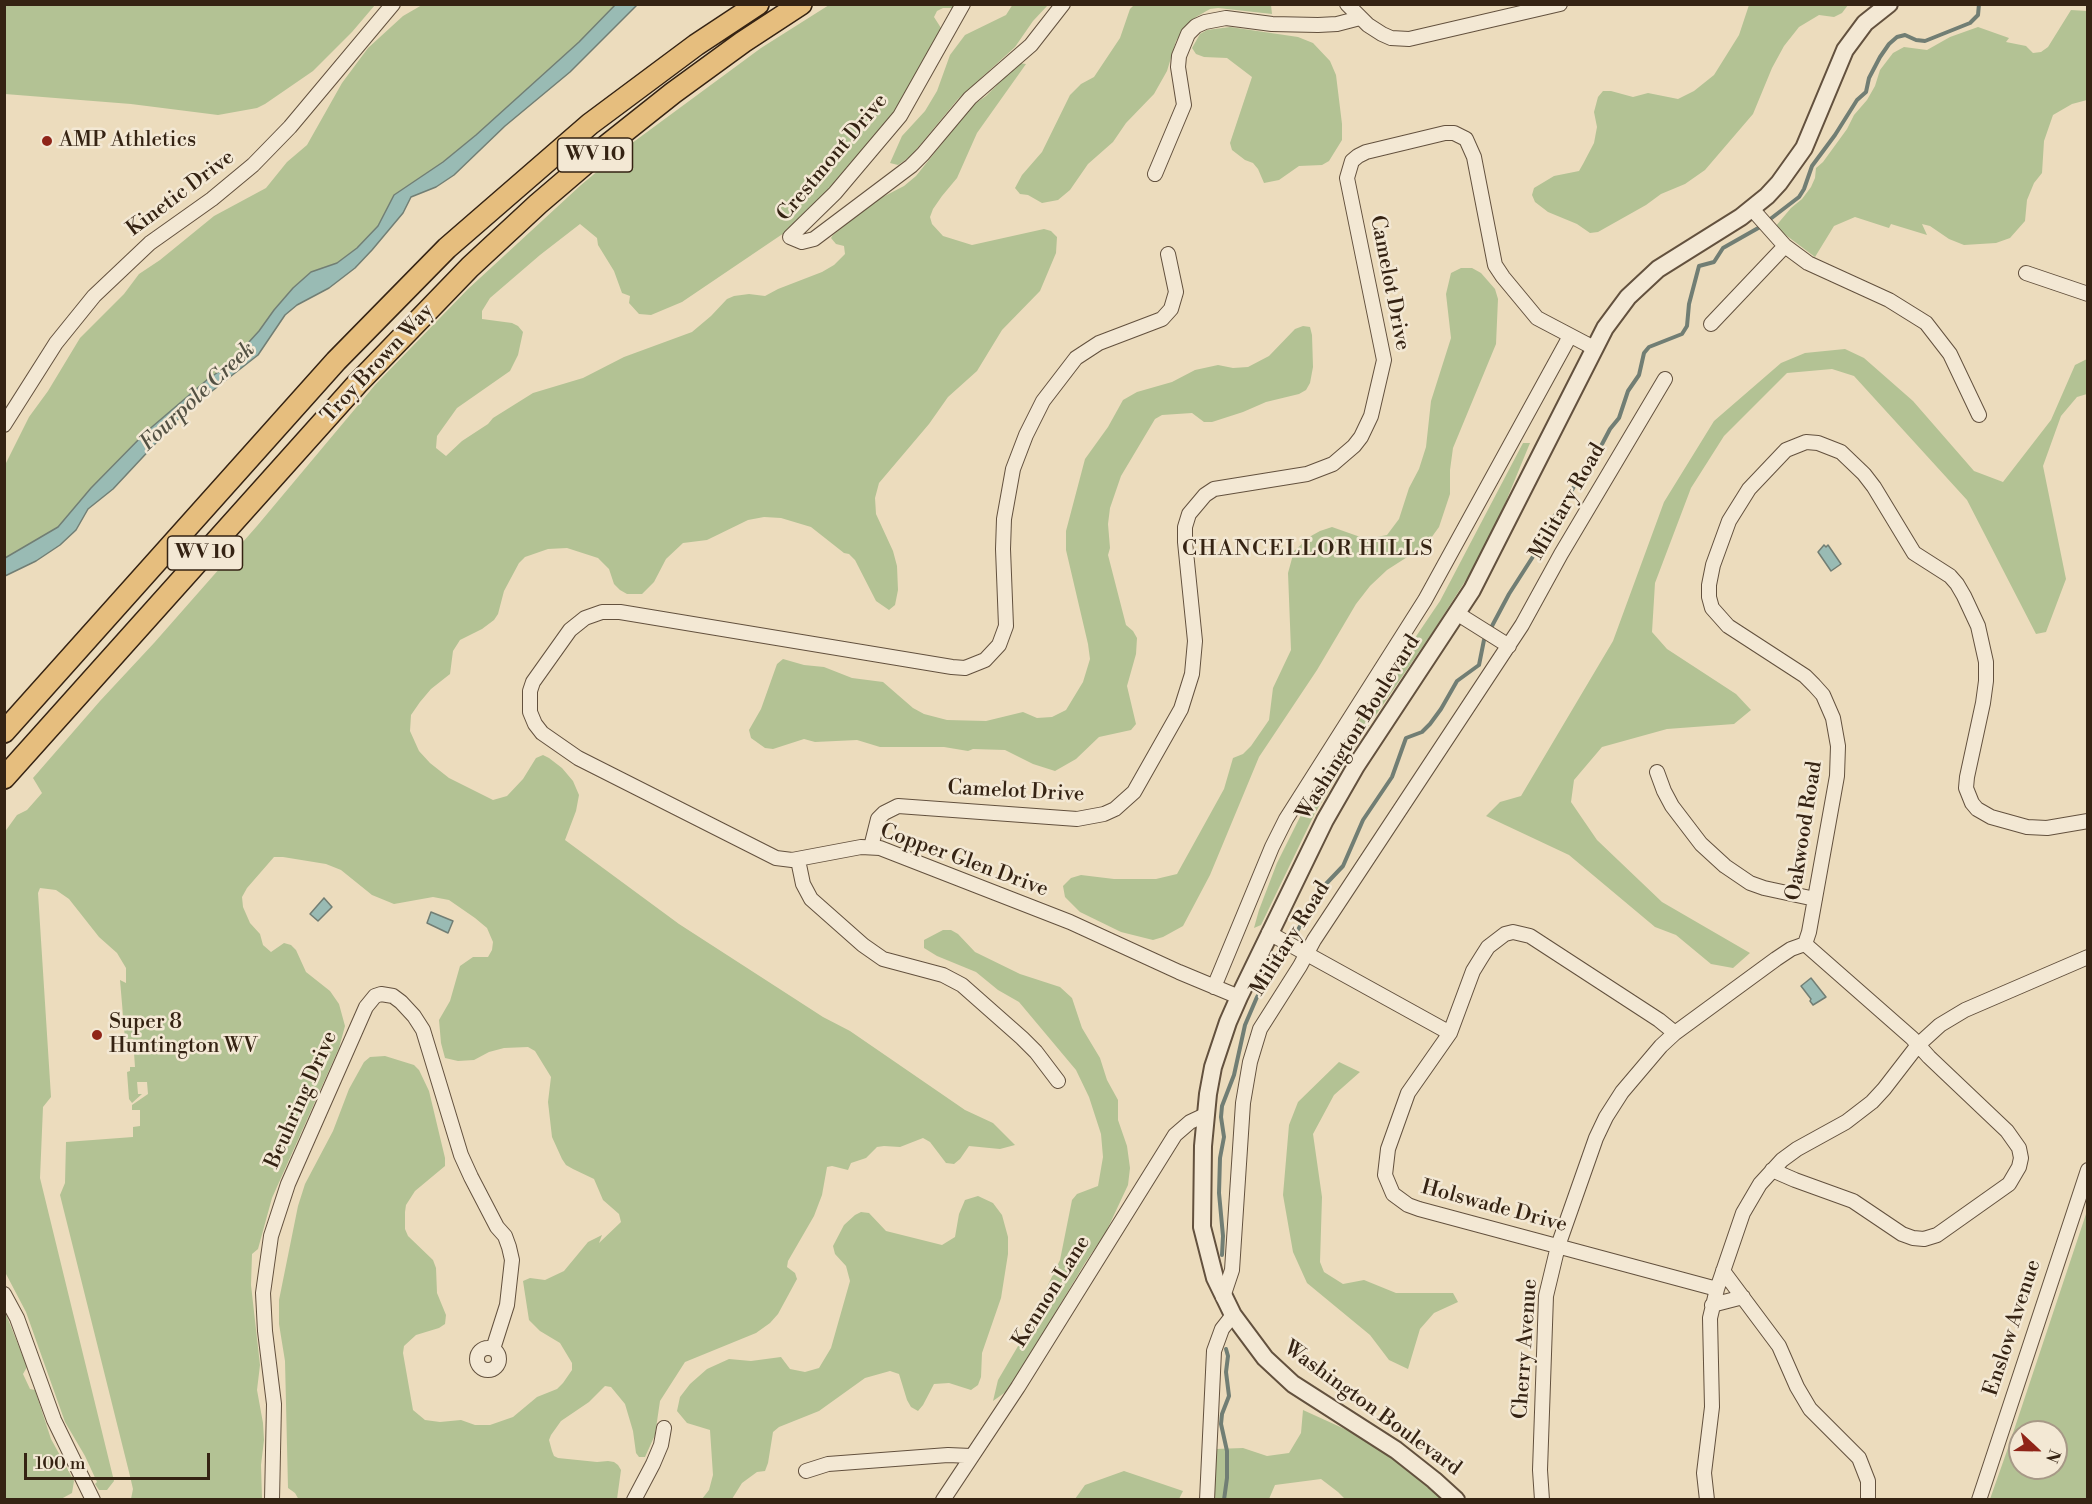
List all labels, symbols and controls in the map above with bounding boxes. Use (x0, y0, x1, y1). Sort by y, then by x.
street label: Crestmont Drive (772, 89, 894, 227)
place label: AMP Athletics (59, 128, 196, 154)
marker: AMP Athletics (40, 134, 54, 148)
road number: WV 10 (558, 138, 632, 172)
street label: Kinetic Drive (122, 145, 240, 243)
street label: Camelot Drive (1364, 213, 1414, 353)
street label: Troy Brown Way (317, 299, 439, 429)
water label: Fourpole Creek (135, 337, 261, 457)
street label: Military Road (1525, 439, 1611, 565)
road number: WV 10 (168, 536, 242, 570)
district label: CHANCELLOR HILLS (1182, 537, 1434, 563)
street label: Washington Boulevard (1292, 631, 1426, 825)
street label: Oakwood Road (1782, 759, 1828, 903)
street label: Camelot Drive (947, 776, 1085, 808)
street label: Copper Glen Drive (876, 819, 1052, 903)
street label: Military Road (1246, 877, 1336, 1001)
place label: Super 8 Huntington WV (109, 1010, 258, 1060)
marker: Super 8 Huntington WV (90, 1028, 104, 1042)
street label: Beuhring Drive (261, 1028, 343, 1172)
street label: Holswade Drive (1418, 1175, 1570, 1239)
street label: Kennon Lane (1008, 1231, 1096, 1353)
street label: Enslow Avenue (1979, 1257, 2047, 1399)
street label: Cherry Avenue (1509, 1278, 1543, 1420)
street label: Washington Boulevard (1278, 1336, 1466, 1482)
north arrow (2008, 1420, 2068, 1480)
scale bar (27, 1441, 213, 1479)
text: N (2041, 1446, 2064, 1466)
text: 100 m (35, 1452, 86, 1475)

